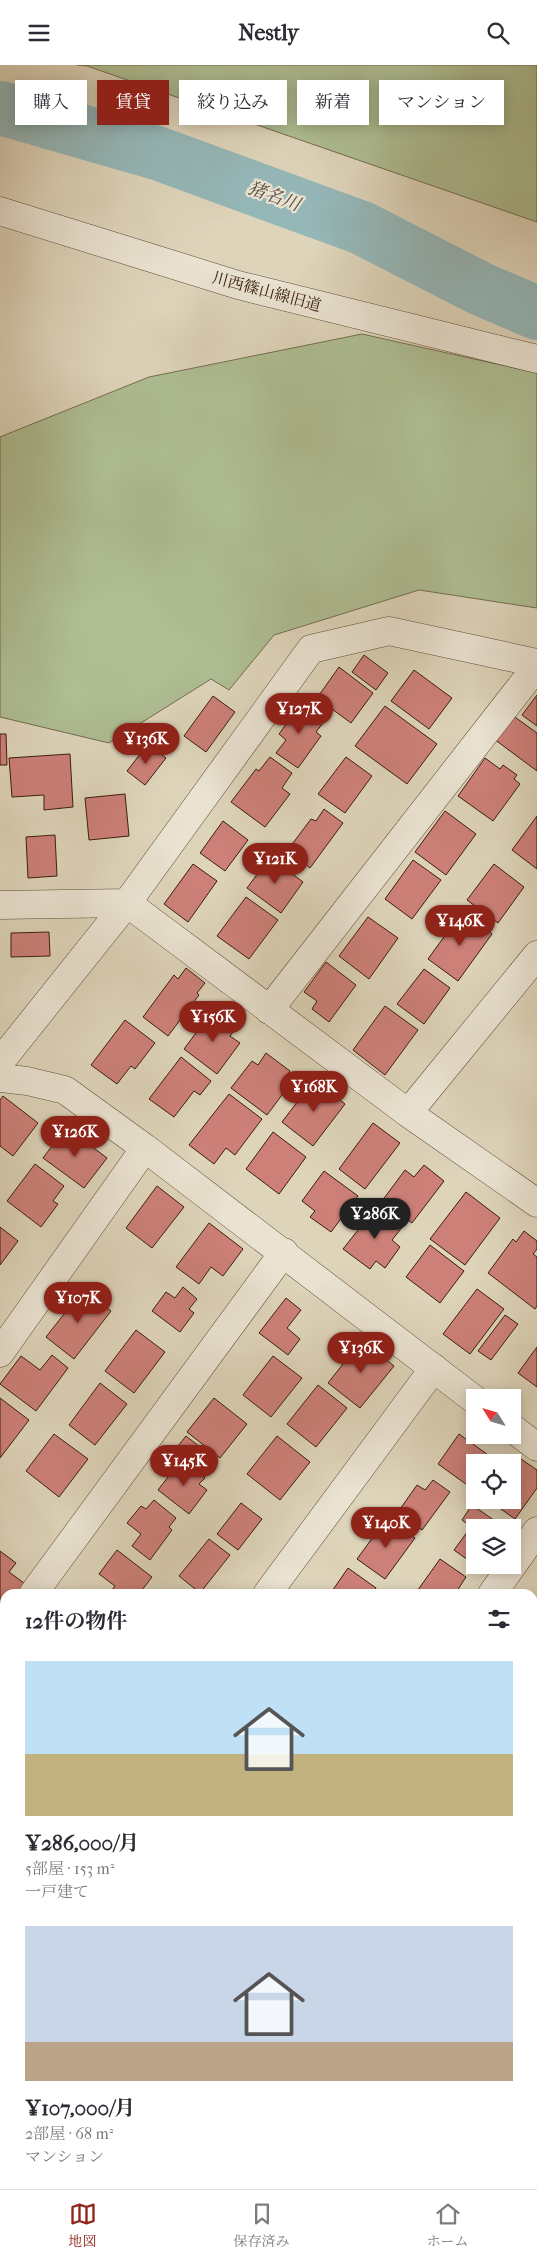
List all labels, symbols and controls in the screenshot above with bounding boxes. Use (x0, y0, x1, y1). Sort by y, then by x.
icon: menu (25, 19, 53, 47)
icon: search (484, 19, 512, 47)
text: Nestly (238, 20, 299, 46)
chip: 購入 (15, 80, 87, 125)
chip: 賃貸 (97, 80, 169, 125)
chip: 絞り込み (179, 80, 287, 125)
chip: 新着 (297, 80, 369, 125)
chip: マンション (379, 80, 504, 125)
water label: 猪名川 (245, 177, 305, 216)
street label: 川西篠山線旧道 (210, 268, 323, 315)
pin: ¥127K (264, 693, 334, 735)
text: ¥127K (276, 699, 322, 718)
pin: ¥136K (111, 723, 181, 765)
text: ¥136K (123, 729, 169, 748)
pin: ¥121K (240, 843, 310, 885)
text: ¥121K (253, 849, 297, 868)
pin: ¥146K (425, 905, 495, 947)
text: ¥146K (436, 911, 484, 930)
pin: ¥156K (178, 1001, 248, 1043)
text: ¥156K (190, 1007, 236, 1026)
pin: ¥168K (279, 1071, 349, 1113)
text: ¥168K (291, 1077, 337, 1096)
pin: ¥126K (40, 1115, 110, 1158)
text: ¥126K (52, 1122, 98, 1141)
pin: ¥286K (340, 1197, 410, 1240)
text: ¥286K (351, 1204, 400, 1223)
pin: ¥107K (43, 1281, 113, 1324)
text: ¥107K (55, 1288, 101, 1307)
pin: ¥136K (326, 1331, 396, 1374)
text: ¥136K (338, 1338, 384, 1357)
north arrow (466, 1389, 521, 1444)
map controls (466, 1389, 521, 1574)
pin: ¥145K (149, 1445, 219, 1487)
text: ¥145K (161, 1451, 207, 1470)
button: locate (466, 1454, 521, 1509)
pin: ¥140K (351, 1507, 421, 1549)
text: ¥140K (362, 1513, 410, 1532)
button: layers (466, 1519, 521, 1574)
icon: filters (485, 1605, 513, 1633)
text: 12件の物件 (25, 1609, 127, 1633)
icon: home (224, 1694, 314, 1784)
text: ¥286,000/月 (25, 1831, 139, 1855)
text: 5部屋 · 153 m² (25, 1859, 114, 1878)
text: 一戸建て (25, 1882, 89, 1901)
icon: home (224, 1959, 314, 2049)
text: ¥107,000/月 (25, 2096, 135, 2120)
text: 2部屋 · 68 m² (25, 2124, 113, 2143)
text: マンション (25, 2147, 104, 2166)
tab: 地図 (69, 2200, 97, 2250)
tab: 保存済み (234, 2200, 290, 2250)
tab: ホーム (427, 2200, 469, 2250)

